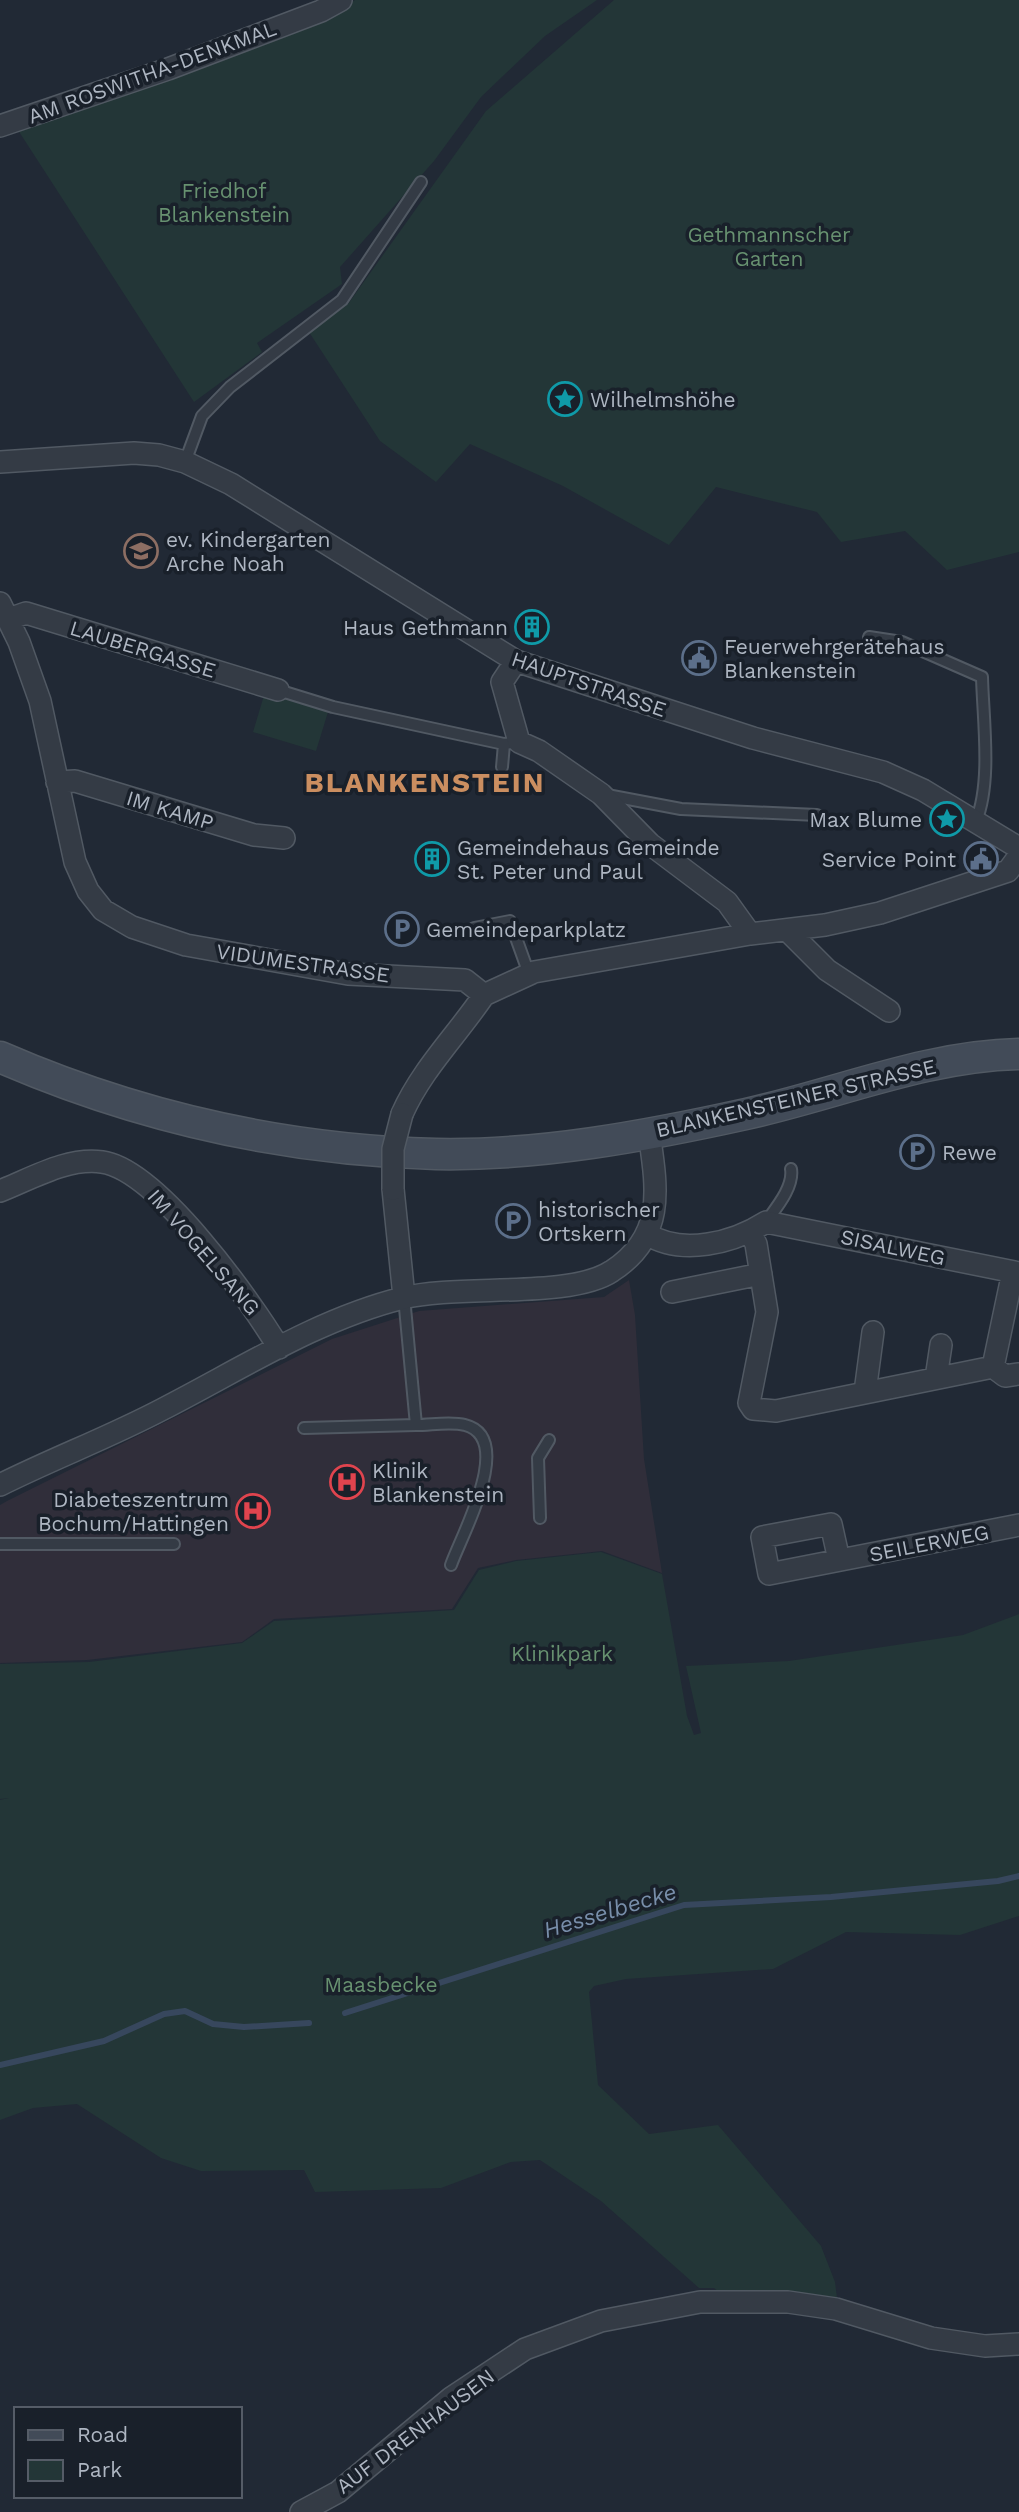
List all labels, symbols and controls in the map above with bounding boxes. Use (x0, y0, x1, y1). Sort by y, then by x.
street label: AM ROSWITHA-DENKMAL (24, 15, 280, 129)
park label: Friedhof Blankenstein (158, 178, 290, 227)
park label: Gethmannscher Garten (687, 222, 851, 271)
place icon: Wilhelmshöhe (546, 380, 584, 418)
place label: Wilhelmshöhe (590, 387, 736, 412)
place label: ev. Kindergarten Arche Noah (166, 527, 331, 576)
school or university icon: ev. Kindergarten Arche Noah (122, 532, 160, 570)
building icon: Haus Gethmann (513, 608, 551, 646)
street label: LAUBERGASSE (67, 615, 219, 683)
place label: Haus Gethmann (343, 615, 508, 640)
place label: Feuerwehrgerätehaus Blankenstein (724, 634, 945, 683)
public building icon: Feuerwehrgerätehaus Blankenstein (680, 639, 718, 677)
street label: HAUPTSTRASSE (508, 646, 670, 722)
district label: BLANKENSTEIN (305, 766, 545, 799)
street label: IM KAMP (123, 785, 217, 835)
place icon: Max Blume (928, 800, 966, 838)
place label: Max Blume (809, 807, 922, 832)
place label: Gemeindehaus Gemeinde St. Peter und Paul (457, 835, 720, 884)
building icon: Gemeindehaus Gemeinde St. Peter und Paul (413, 840, 451, 878)
public building icon: Service Point (962, 840, 1000, 878)
place label: Service Point (822, 847, 956, 872)
parking icon: Gemeindeparkplatz (383, 910, 421, 948)
place label: Gemeindeparkplatz (426, 917, 626, 942)
street label: VIDUMESTRASSE (215, 938, 391, 988)
street label: BLANKENSTEINER STRASSE (654, 1054, 938, 1142)
parking icon: Rewe (898, 1133, 936, 1171)
place label: Rewe (942, 1140, 997, 1165)
street label: IM VOGELSANG (143, 1184, 265, 1320)
place label: historischer Ortskern (538, 1197, 660, 1246)
parking icon: historischer Ortskern (494, 1202, 532, 1240)
street label: SISALWEG (838, 1224, 948, 1270)
place label: Klinik Blankenstein (372, 1458, 504, 1507)
hospital icon: Klinik Blankenstein (328, 1463, 366, 1501)
place label: Diabeteszentrum Bochum/Hattingen (38, 1487, 229, 1536)
hospital icon: Diabeteszentrum Bochum/Hattingen (234, 1492, 272, 1530)
street label: SEILERWEG (867, 1519, 991, 1567)
park label: Klinikpark (511, 1641, 613, 1666)
water label: Hesselbecke (540, 1878, 680, 1944)
park label: Maasbecke (324, 1972, 438, 1997)
street label: AUF DRENHAUSEN (331, 2363, 499, 2499)
legend (14, 2407, 242, 2498)
text: Road (77, 2422, 128, 2447)
text: Park (77, 2457, 122, 2482)

